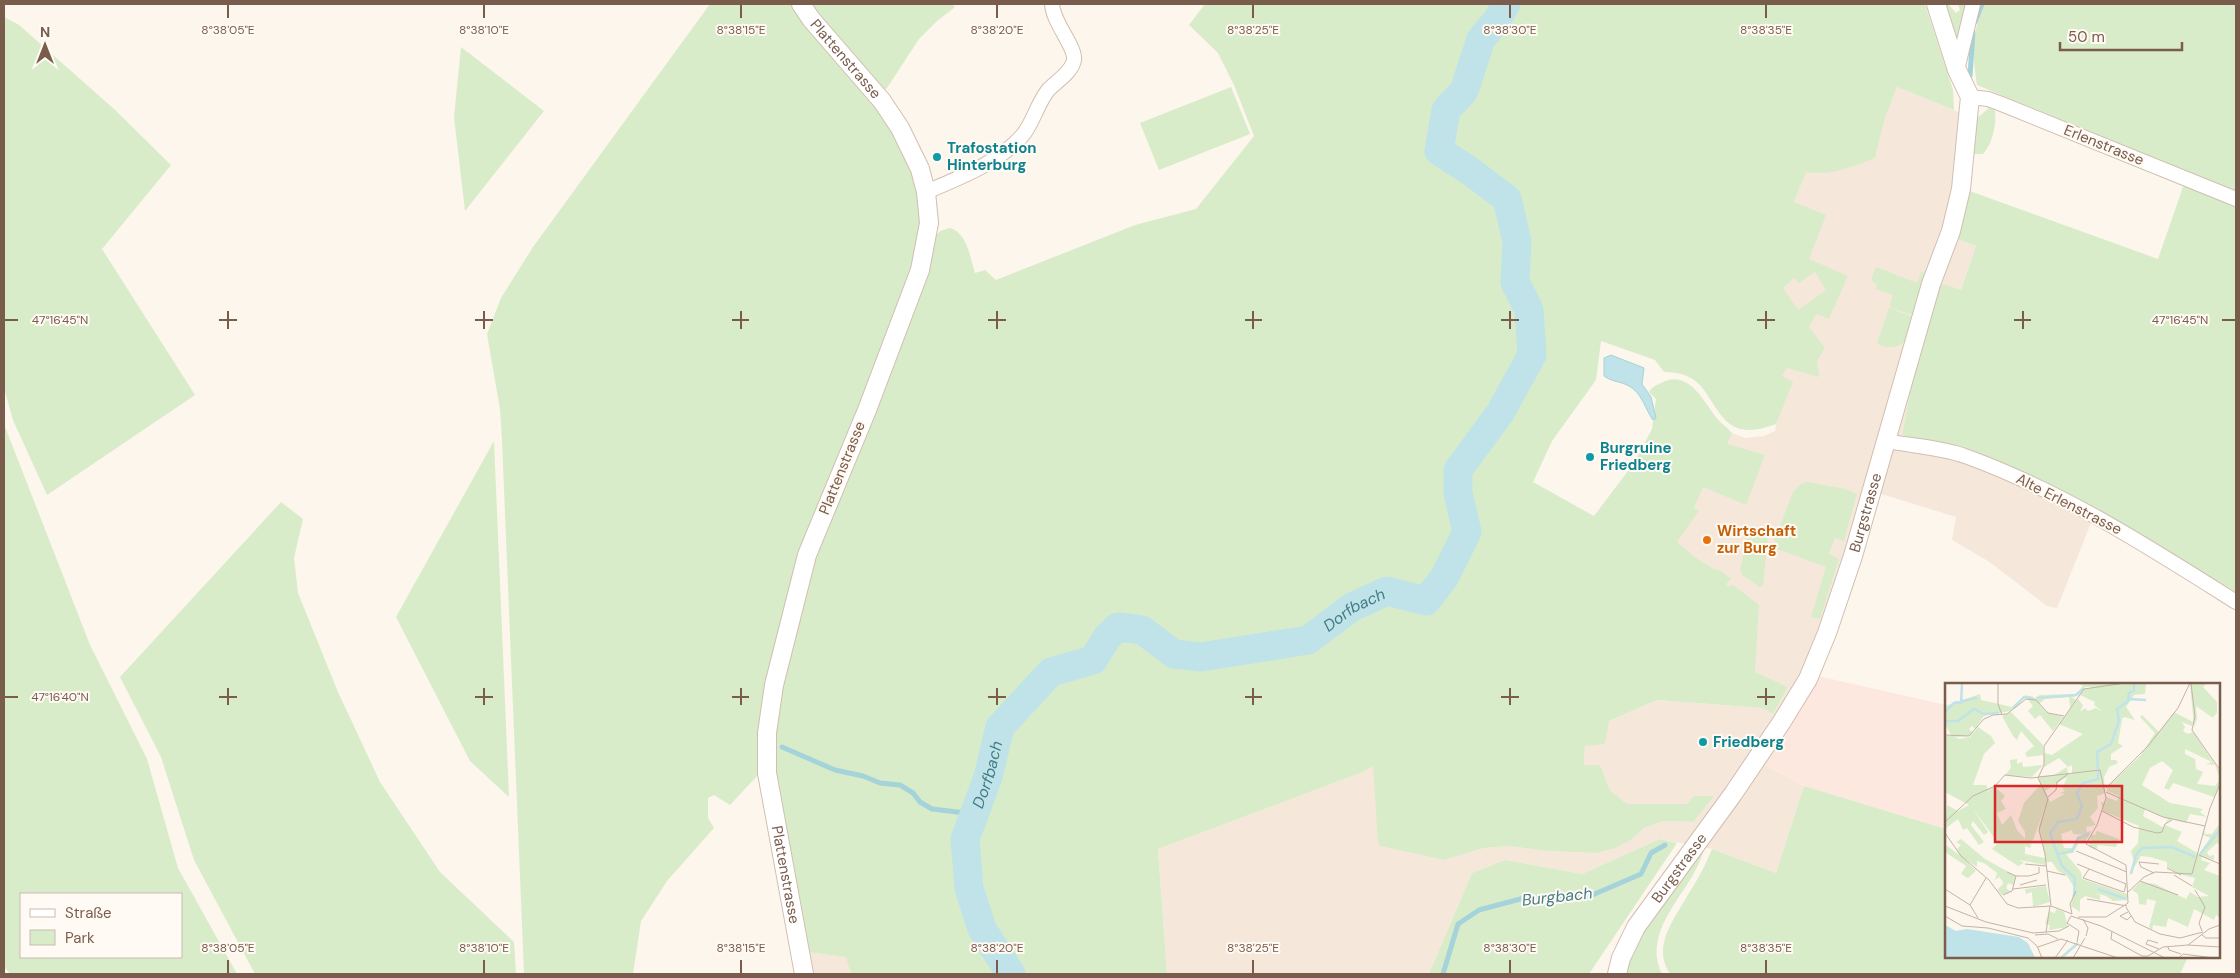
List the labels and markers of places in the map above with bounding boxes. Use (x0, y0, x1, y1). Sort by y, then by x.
place label: Trafostation Hinterburg (947, 138, 1037, 175)
marker: Trafostation Hinterburg (931, 151, 943, 163)
place label: Burgruine Friedberg (1600, 438, 1671, 475)
marker: Burgruine Friedberg (1584, 451, 1596, 463)
place label: Wirtschaft zur Burg (1717, 521, 1796, 558)
marker: Wirtschaft zur Burg (1701, 534, 1713, 546)
place label: Friedberg (1713, 732, 1784, 752)
marker: Friedberg (1697, 736, 1709, 748)

